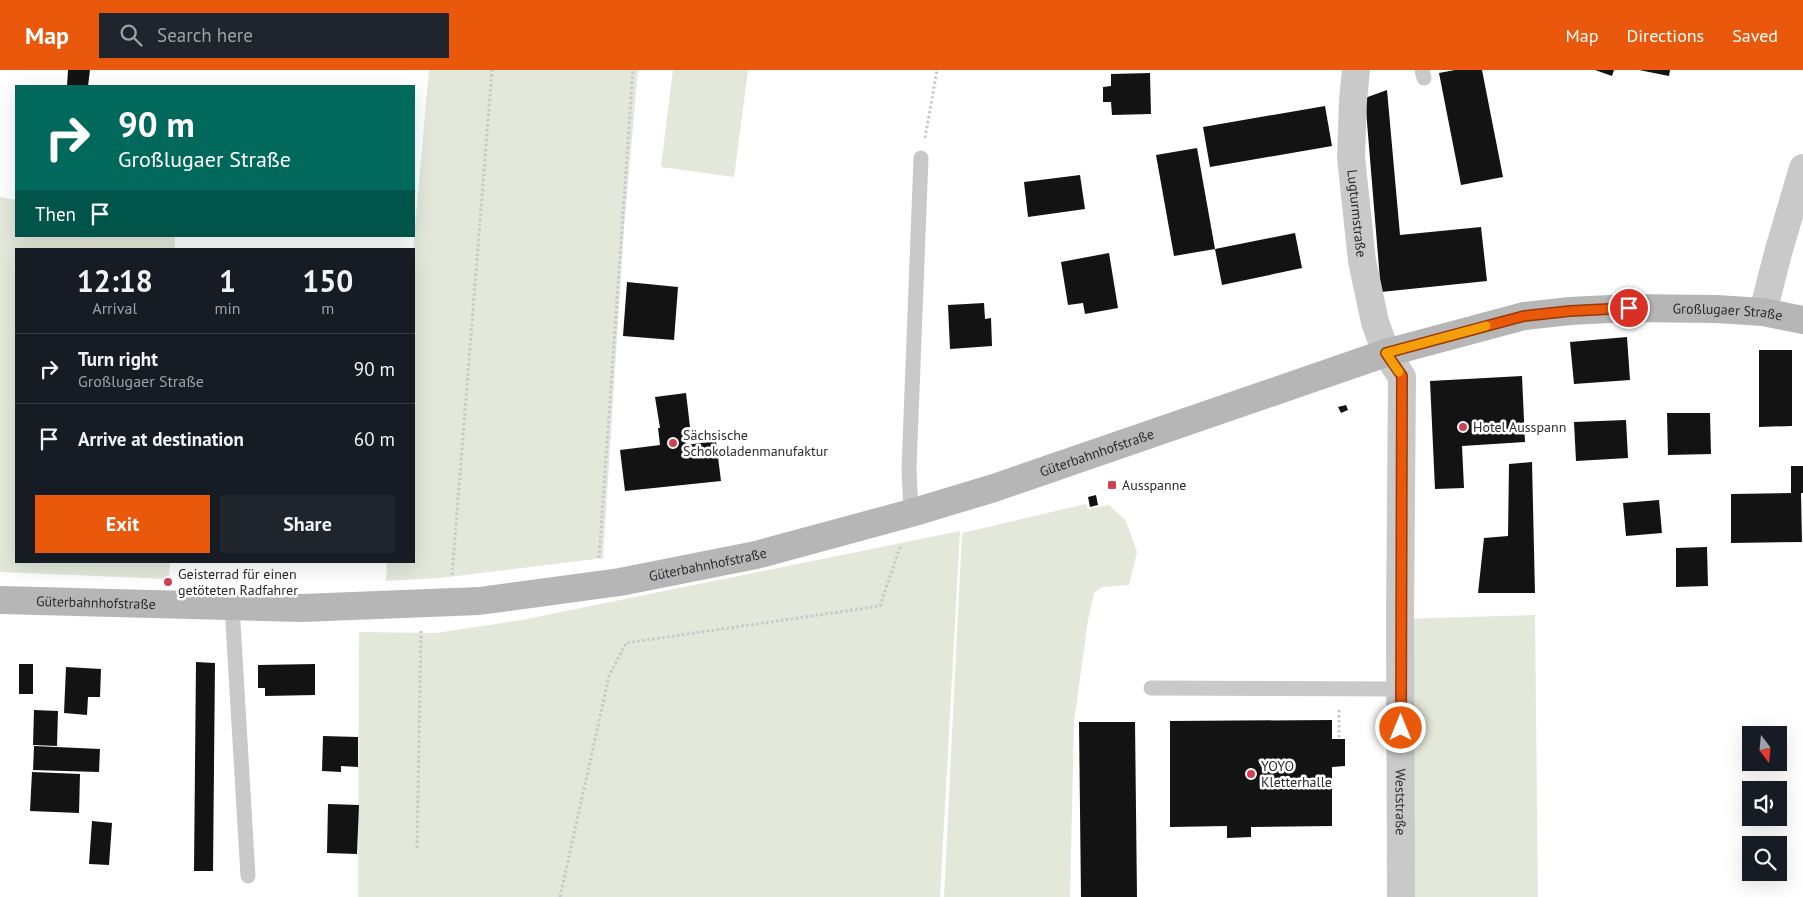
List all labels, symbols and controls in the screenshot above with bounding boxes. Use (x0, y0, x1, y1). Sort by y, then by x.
search box (99, 13, 449, 58)
text: Map (25, 20, 69, 51)
icon: search (117, 21, 145, 49)
text: Search here (157, 23, 253, 47)
text: Map (1566, 24, 1598, 47)
text: Directions (1626, 24, 1704, 47)
text: Saved (1732, 24, 1778, 47)
text: 90 m (118, 101, 195, 147)
icon: right (35, 105, 100, 170)
text: Großlugaer Straße (118, 145, 291, 173)
street label: Lugturmstraße (1343, 169, 1371, 258)
icon: arrive (86, 200, 114, 228)
text: Then (35, 202, 76, 226)
text: 12:18 (77, 261, 153, 300)
text: 1 (219, 261, 236, 300)
text: 150 (302, 261, 353, 300)
pin (1608, 287, 1650, 329)
icon: arrive (1615, 294, 1643, 322)
text: Arrival (92, 298, 137, 318)
text: min (215, 298, 241, 318)
text: m (321, 298, 334, 318)
street label: Großlugaer Straße (1673, 300, 1784, 325)
text: Turn right (78, 347, 158, 371)
icon: right (35, 355, 63, 383)
text: 90 m (354, 357, 395, 381)
text: Großlugaer Straße (78, 371, 204, 391)
place label: Hotel Ausspann (1473, 418, 1566, 436)
marker: Hotel Ausspann (1457, 421, 1469, 433)
icon: arrive (35, 425, 63, 453)
street label: Güterbahnhofstraße (1037, 425, 1156, 481)
place label: Sächsische Schokoladenmanufaktur (683, 426, 828, 460)
text: Arrive at destination (78, 427, 244, 451)
text: 60 m (354, 427, 395, 451)
marker: Sächsische Schokoladenmanufaktur (667, 437, 679, 449)
place label: Ausspanne (1122, 476, 1186, 494)
marker: Ausspanne (1106, 479, 1118, 491)
button: Exit (35, 495, 210, 553)
button: Share (220, 495, 395, 553)
street label: Güterbahnhofstraße (647, 544, 769, 585)
place label: Geisterrad für einen getöteten Radfahrer (178, 565, 298, 599)
marker: Geisterrad für einen getöteten Radfahrer (162, 576, 174, 588)
street label: Güterbahnhofstraße (36, 592, 156, 613)
position arrow (1374, 701, 1426, 753)
north arrow (1742, 726, 1788, 771)
map controls (1742, 726, 1787, 881)
place label: YOYO Kletterhalle (1261, 757, 1332, 791)
marker: YOYO Kletterhalle (1245, 768, 1257, 780)
street label: Weststraße (1392, 769, 1410, 835)
button: sound (1742, 781, 1787, 826)
button: search (1742, 836, 1787, 881)

